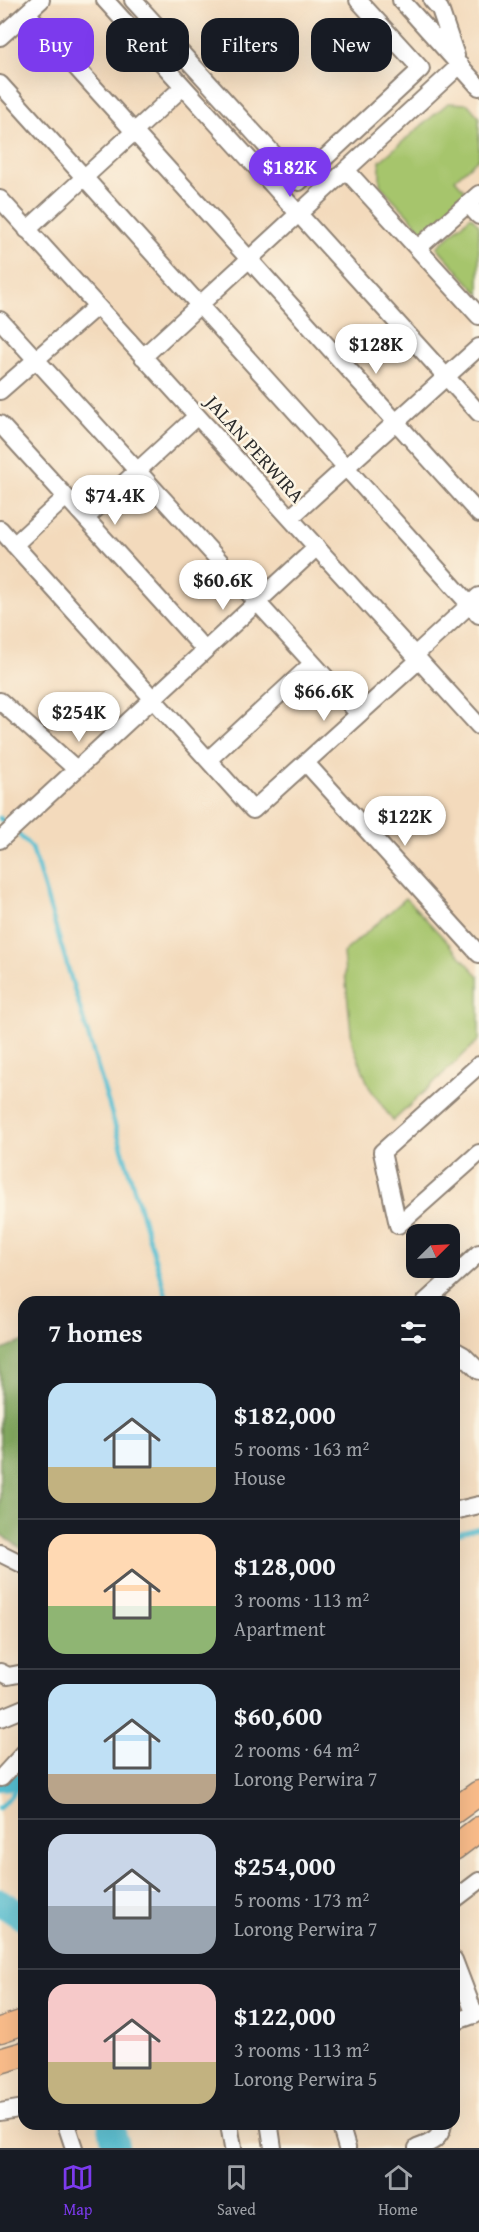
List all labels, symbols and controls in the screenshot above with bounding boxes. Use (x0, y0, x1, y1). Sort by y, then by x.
chip: Buy (18, 18, 94, 72)
chip: Rent (106, 18, 189, 72)
chip: Filters (201, 18, 299, 72)
chip: New (311, 18, 392, 72)
pin: $182K (248, 147, 332, 198)
text: $182K (263, 152, 317, 181)
pin: $128K (334, 324, 418, 375)
text: $128K (349, 329, 403, 358)
street label: JALAN PERWIRA (197, 386, 312, 509)
pin: $74.4K (66, 475, 164, 526)
text: $74.4K (85, 480, 145, 509)
pin: $60.6K (174, 560, 272, 611)
text: $60.6K (193, 565, 253, 594)
pin: $66.6K (275, 671, 373, 722)
text: $66.6K (294, 676, 354, 705)
pin: $254K (37, 692, 121, 743)
text: $254K (52, 697, 106, 726)
pin: $122K (363, 796, 447, 847)
text: $122K (378, 801, 432, 830)
north arrow (406, 1224, 460, 1278)
map controls (406, 1224, 460, 1278)
text: 7 homes (48, 1313, 143, 1352)
icon: filters (397, 1316, 430, 1349)
text: $182,000 (234, 1395, 336, 1434)
icon: home (96, 1407, 168, 1479)
text: 5 rooms · 163 m² (234, 1434, 369, 1463)
text: House (234, 1463, 286, 1492)
text: $128,000 (234, 1546, 336, 1585)
icon: home (96, 1558, 168, 1630)
text: 3 rooms · 113 m² (234, 1585, 369, 1614)
text: Apartment (234, 1614, 326, 1643)
text: $60,600 (234, 1696, 322, 1735)
icon: home (96, 1708, 168, 1780)
text: 2 rooms · 64 m² (234, 1735, 360, 1764)
text: Lorong Perwira 7 (234, 1764, 377, 1793)
text: $254,000 (234, 1846, 336, 1885)
icon: home (96, 1858, 168, 1930)
text: 5 rooms · 173 m² (234, 1885, 369, 1914)
text: Lorong Perwira 7 (234, 1914, 377, 1943)
text: $122,000 (234, 1996, 336, 2035)
icon: home (96, 2008, 168, 2080)
text: 3 rooms · 113 m² (234, 2035, 369, 2064)
text: Lorong Perwira 5 (234, 2064, 377, 2093)
tab: Map (61, 2161, 94, 2221)
tab: Saved (217, 2161, 256, 2221)
tab: Home (378, 2161, 418, 2221)

